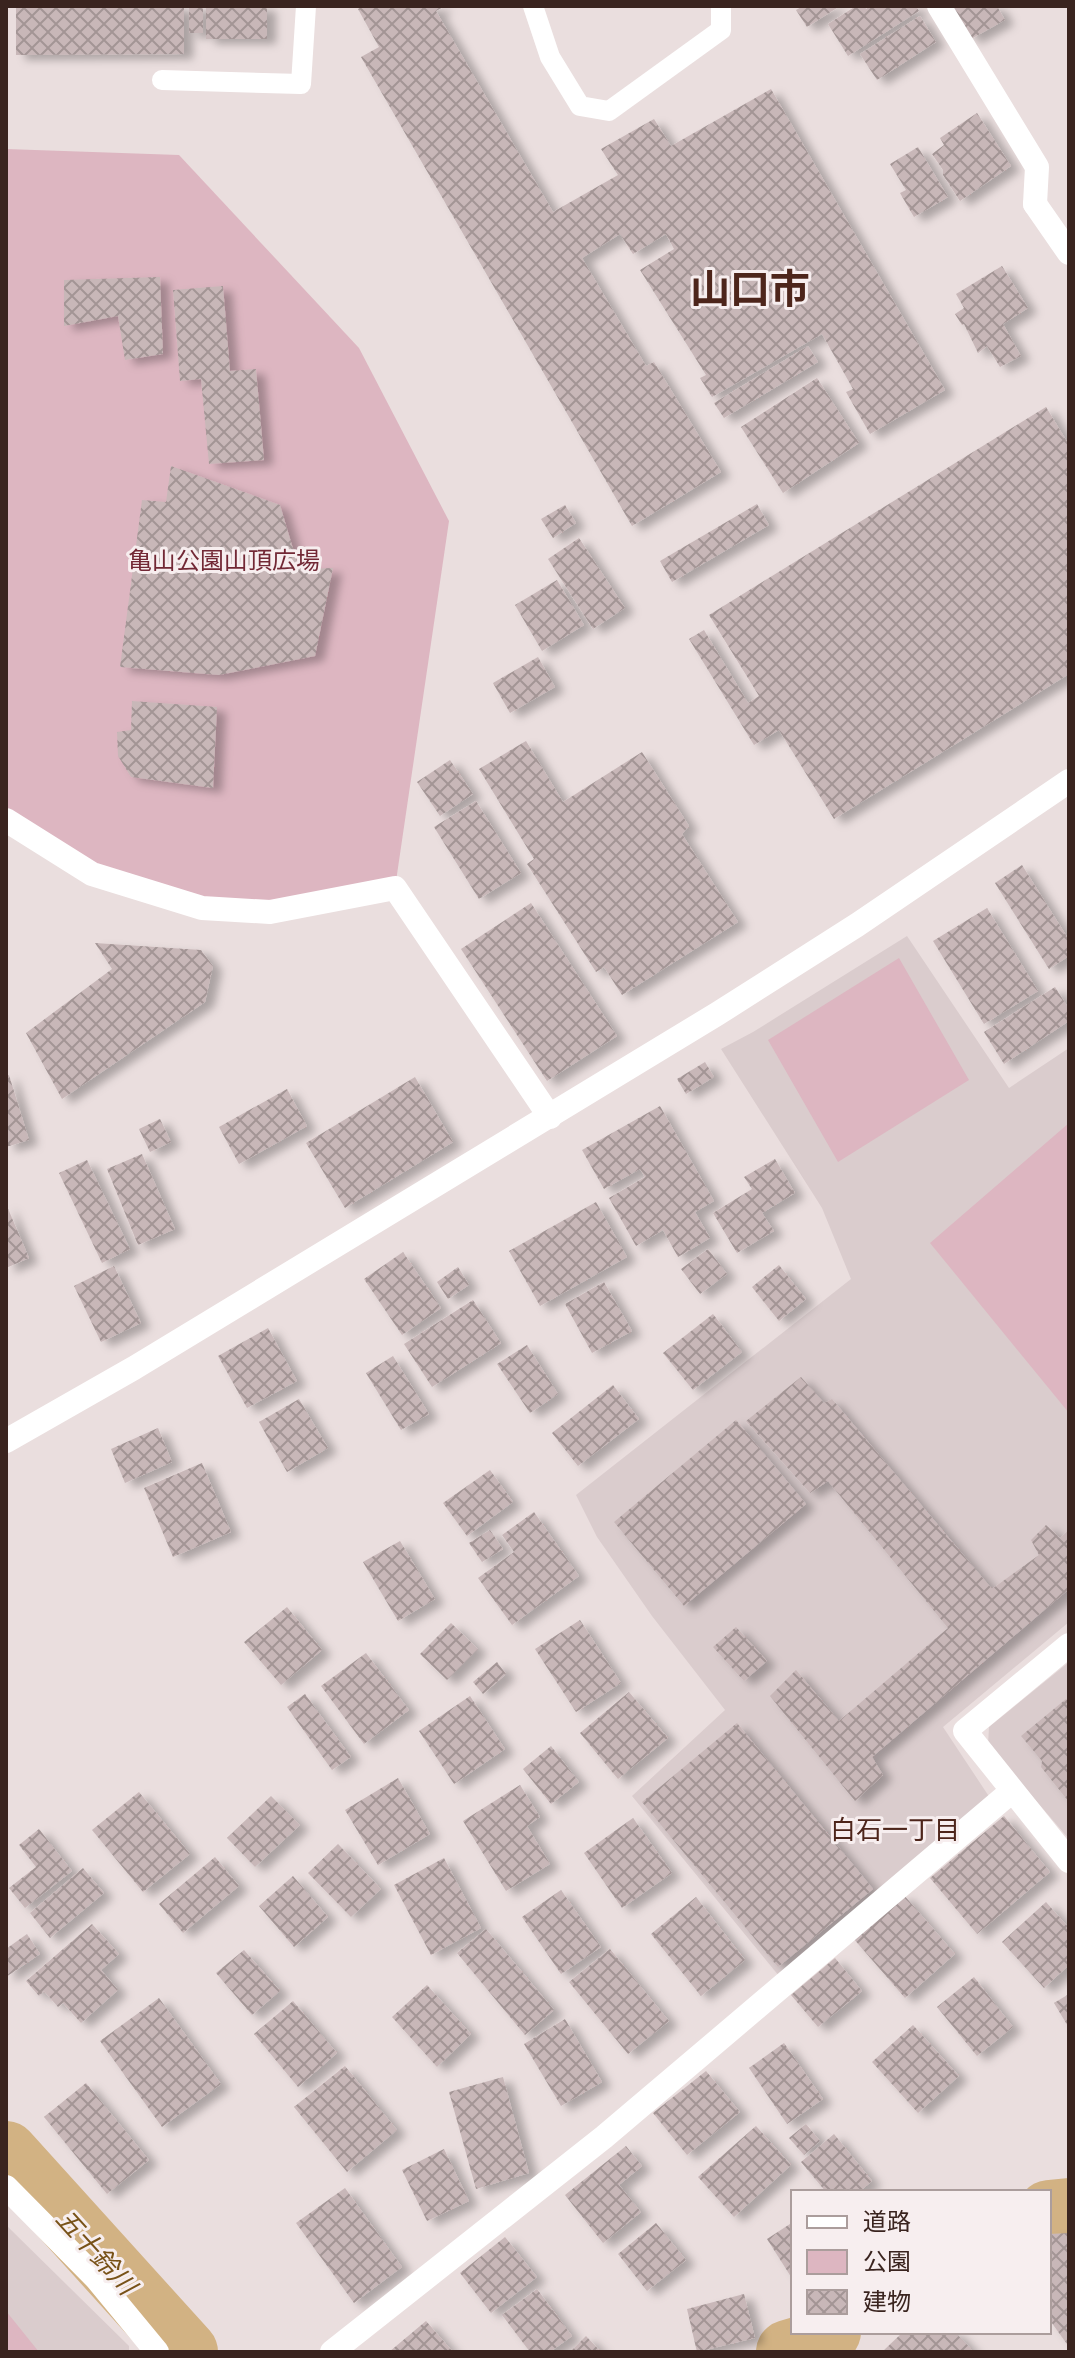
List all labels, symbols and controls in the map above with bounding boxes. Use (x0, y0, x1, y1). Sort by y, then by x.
district label: 山口市 (690, 260, 810, 318)
park label: 亀山公園山頂広場 (128, 543, 320, 578)
district label: 白石一丁目 (830, 1811, 960, 1849)
legend (791, 2190, 1051, 2334)
water label: 五十鈴川 (47, 2201, 147, 2306)
text: 道路 (863, 2204, 911, 2239)
text: 公園 (863, 2244, 911, 2279)
text: 建物 (863, 2284, 911, 2319)

